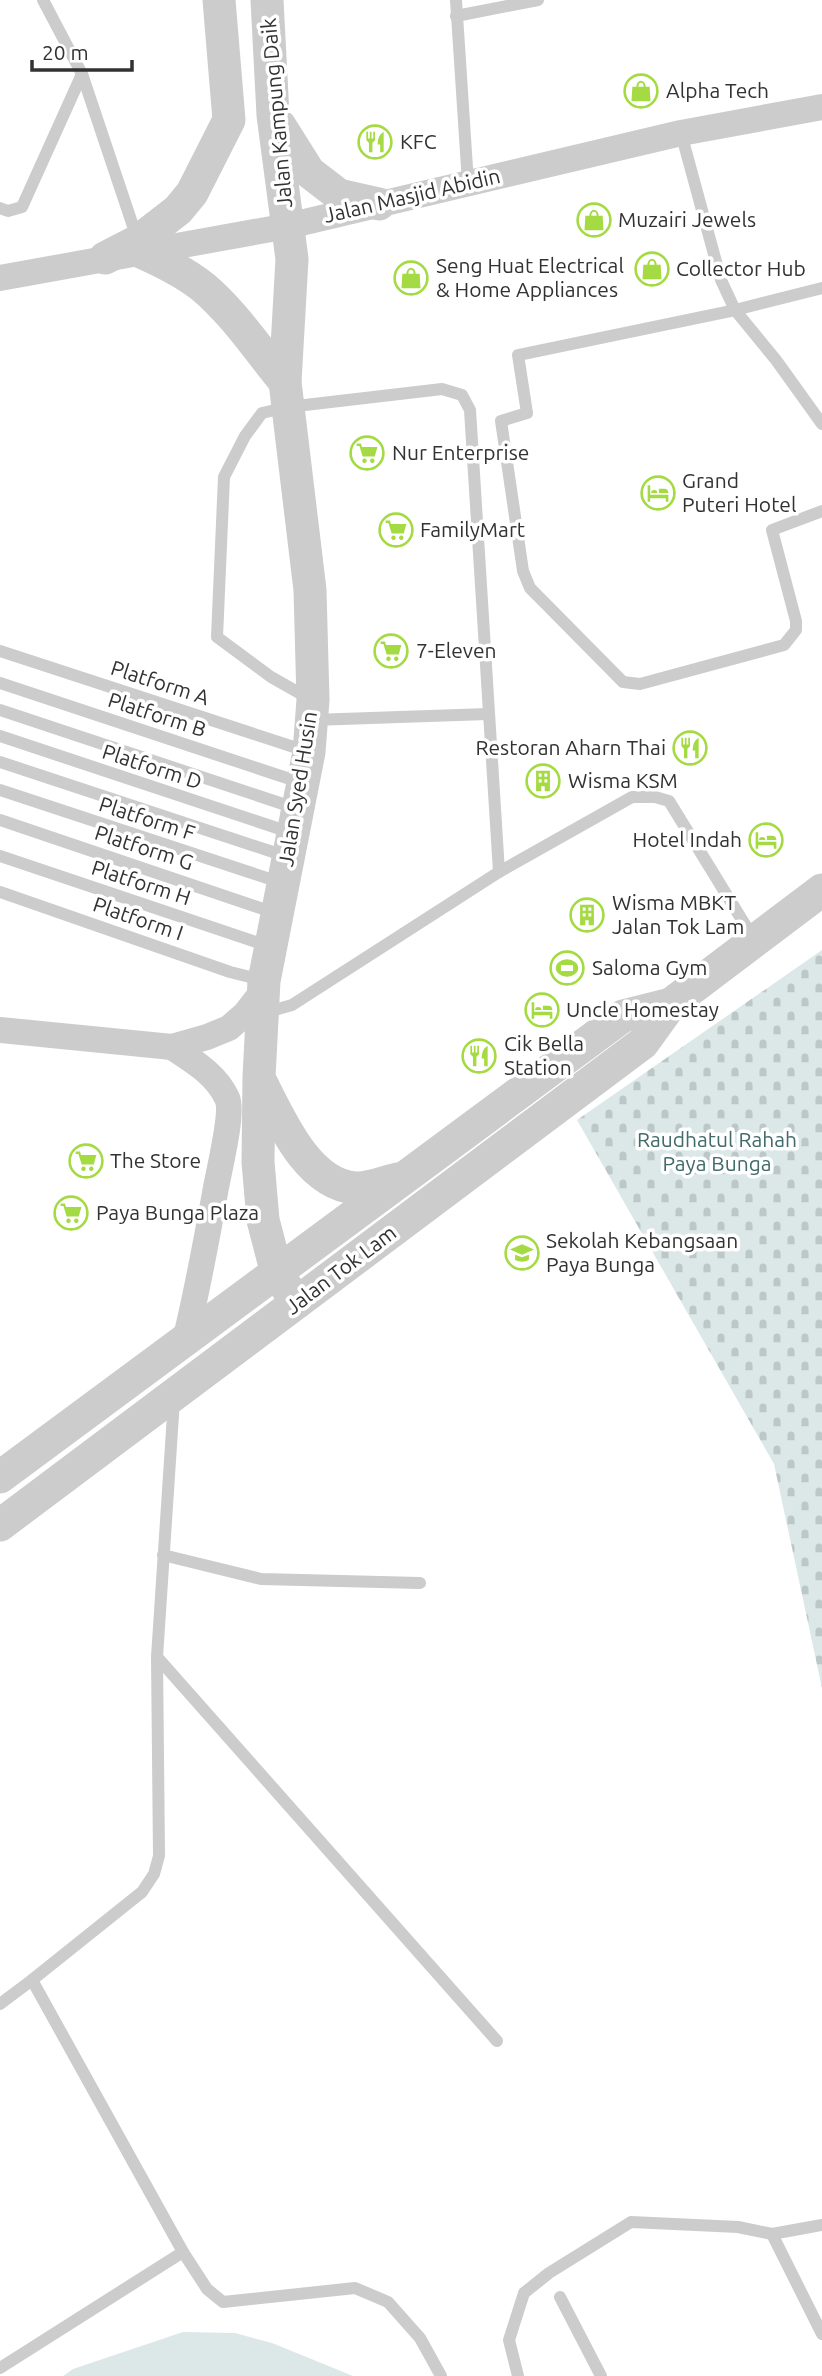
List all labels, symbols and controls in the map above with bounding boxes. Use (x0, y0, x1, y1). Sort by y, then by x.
street label: Jalan Kampung Daik (256, 17, 296, 209)
scale bar (32, 28, 131, 72)
text: 20 m (42, 40, 89, 64)
shop icon: Alpha Tech (622, 72, 660, 110)
place label: Alpha Tech (666, 78, 769, 102)
restaurant icon: KFC (356, 123, 394, 161)
place label: KFC (400, 129, 437, 153)
street label: Jalan Masjid Abidin (321, 163, 502, 227)
shop icon: Muzairi Jewels (575, 201, 613, 239)
place label: Muzairi Jewels (618, 207, 756, 231)
shop icon: Collector Hub (633, 250, 671, 288)
place label: Seng Huat Electrical & Home Appliances (436, 253, 624, 301)
place label: Collector Hub (676, 256, 806, 280)
shop icon: Seng Huat Electrical & Home Appliances (392, 259, 430, 297)
supermarket icon: Nur Enterprise (348, 434, 386, 472)
place label: Nur Enterprise (392, 440, 529, 464)
place label: Grand Puteri Hotel (682, 468, 796, 516)
hotel icon: Grand Puteri Hotel (639, 474, 677, 512)
supermarket icon: FamilyMart (377, 511, 415, 549)
place label: FamilyMart (420, 517, 525, 541)
supermarket icon: 7-Eleven (372, 632, 410, 670)
place label: 7-Eleven (416, 638, 497, 662)
street label: Platform A (108, 655, 213, 709)
street label: Platform B (105, 687, 209, 741)
street label: Jalan Syed Husin (273, 710, 321, 868)
restaurant icon: Restoran Aharn Thai (671, 729, 709, 767)
place label: Restoran Aharn Thai (475, 735, 666, 759)
street label: Platform D (100, 739, 205, 793)
building icon: Wisma KSM (524, 762, 562, 800)
place label: Wisma KSM (568, 768, 678, 792)
street label: Platform F (96, 791, 198, 845)
street label: Platform G (92, 820, 197, 874)
hotel icon: Hotel Indah (747, 821, 785, 859)
place label: Hotel Indah (633, 827, 742, 851)
street label: Platform H (89, 855, 194, 909)
place label: Wisma MBKT Jalan Tok Lam (612, 890, 744, 938)
street label: Platform I (90, 891, 187, 945)
building icon: Wisma MBKT Jalan Tok Lam (568, 896, 606, 934)
sports icon: Saloma Gym (548, 949, 586, 987)
place label: Saloma Gym (592, 955, 707, 979)
hotel icon: Uncle Homestay (523, 991, 561, 1029)
place label: Uncle Homestay (566, 997, 719, 1021)
place label: Cik Bella Station (504, 1031, 584, 1079)
restaurant icon: Cik Bella Station (460, 1037, 498, 1075)
park label: Raudhatul Rahah Paya Bunga (637, 1127, 797, 1175)
supermarket icon: The Store (67, 1142, 105, 1180)
place label: The Store (110, 1148, 201, 1172)
supermarket icon: Paya Bunga Plaza (52, 1194, 90, 1232)
place label: Paya Bunga Plaza (96, 1200, 259, 1224)
street label: Jalan Tok Lam (280, 1220, 400, 1319)
place label: Sekolah Kebangsaan Paya Bunga (546, 1228, 738, 1276)
school or university icon: Sekolah Kebangsaan Paya Bunga (503, 1234, 541, 1272)

